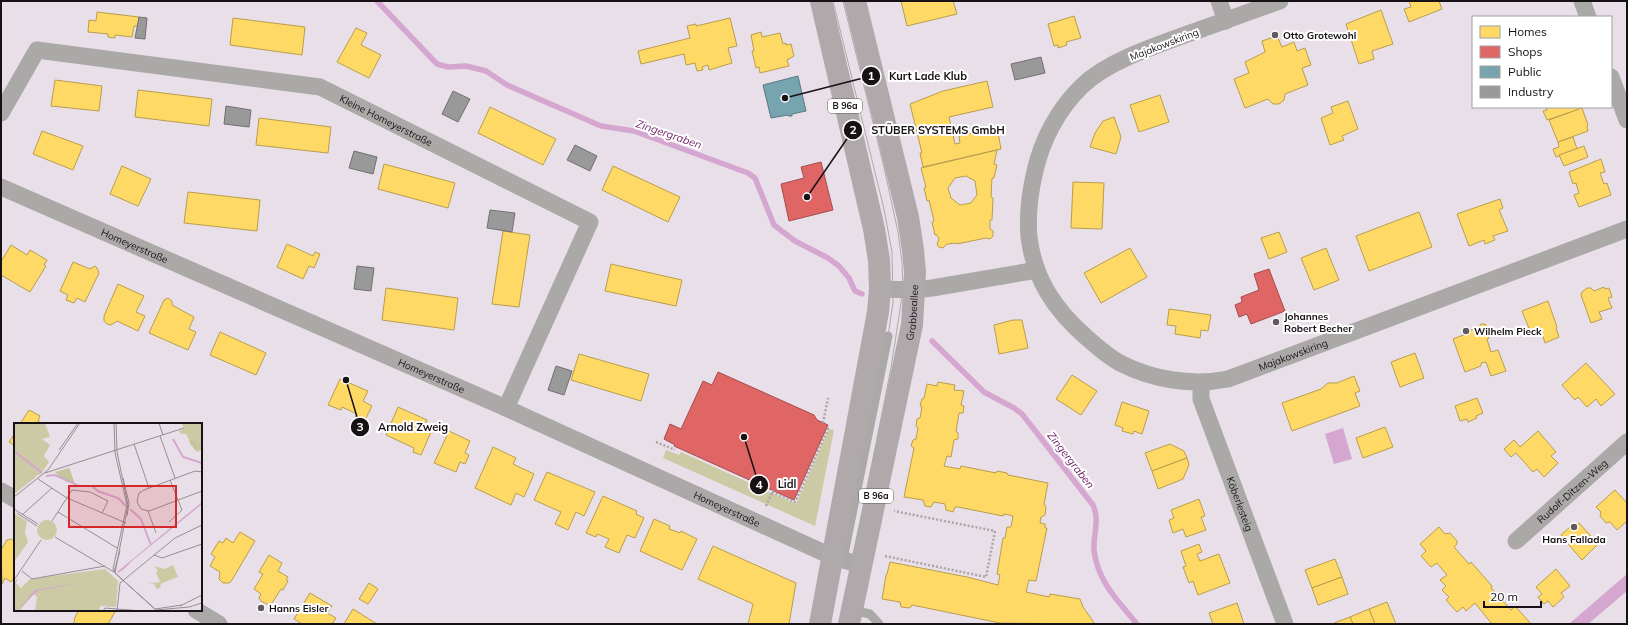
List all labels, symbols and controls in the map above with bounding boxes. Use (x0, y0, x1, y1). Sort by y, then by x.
legend (1472, 16, 1612, 108)
text: Homes (1508, 24, 1547, 39)
street label: Majakowskiring (1128, 25, 1200, 64)
place label: Otto Grotewohl (1283, 29, 1356, 42)
marker: Otto Grotewohl (1270, 30, 1280, 40)
text: Shops (1508, 44, 1543, 59)
text: Public (1508, 64, 1542, 79)
callout: Kurt Lade Klub (861, 65, 975, 88)
text: 1 (867, 68, 875, 83)
text: Kurt Lade Klub (889, 69, 967, 83)
text: Industry (1508, 84, 1554, 99)
street label: Kleine Homeyerstraße (337, 92, 435, 149)
road number: B 96a (828, 99, 862, 113)
water label: Zingergraben (634, 116, 704, 152)
callout: STÜBER SYSTEMS GmbH (843, 119, 1013, 142)
text: 2 (849, 122, 857, 137)
text: STÜBER SYSTEMS GmbH (871, 122, 1005, 137)
street label: Homeyerstraße (99, 226, 170, 266)
street label: Grabbeallee (903, 284, 921, 342)
place label: Johannes Robert Becher (1284, 310, 1352, 335)
marker: Johannes Robert Becher (1271, 317, 1281, 327)
place label: Wilhelm Pieck (1474, 325, 1542, 338)
marker: Wilhelm Pieck (1461, 326, 1471, 336)
street label: Majakowskiring (1257, 336, 1329, 374)
street label: Homeyerstraße (396, 356, 467, 396)
callout: Arnold Zweig (350, 416, 456, 439)
text: 3 (356, 419, 364, 434)
text: Arnold Zweig (378, 420, 448, 434)
inset map (14, 423, 202, 611)
water label: Zingergraben (1044, 429, 1098, 491)
street label: Rudolf-Ditzen-Weg (1534, 457, 1610, 526)
callout: Lidl (749, 473, 804, 496)
street label: Köberlesteig (1224, 475, 1256, 533)
text: 4 (755, 477, 763, 492)
text: Lidl (778, 477, 796, 491)
street label: Homeyerstraße (691, 488, 762, 530)
road number: B 96a (859, 489, 893, 503)
marker: Hans Fallada (1569, 522, 1579, 532)
place label: Hans Fallada (1542, 533, 1606, 546)
scale bar (1484, 583, 1541, 609)
text: 20 m (1490, 589, 1518, 604)
place label: Hanns Eisler (269, 602, 328, 615)
marker: Hanns Eisler (256, 603, 266, 613)

